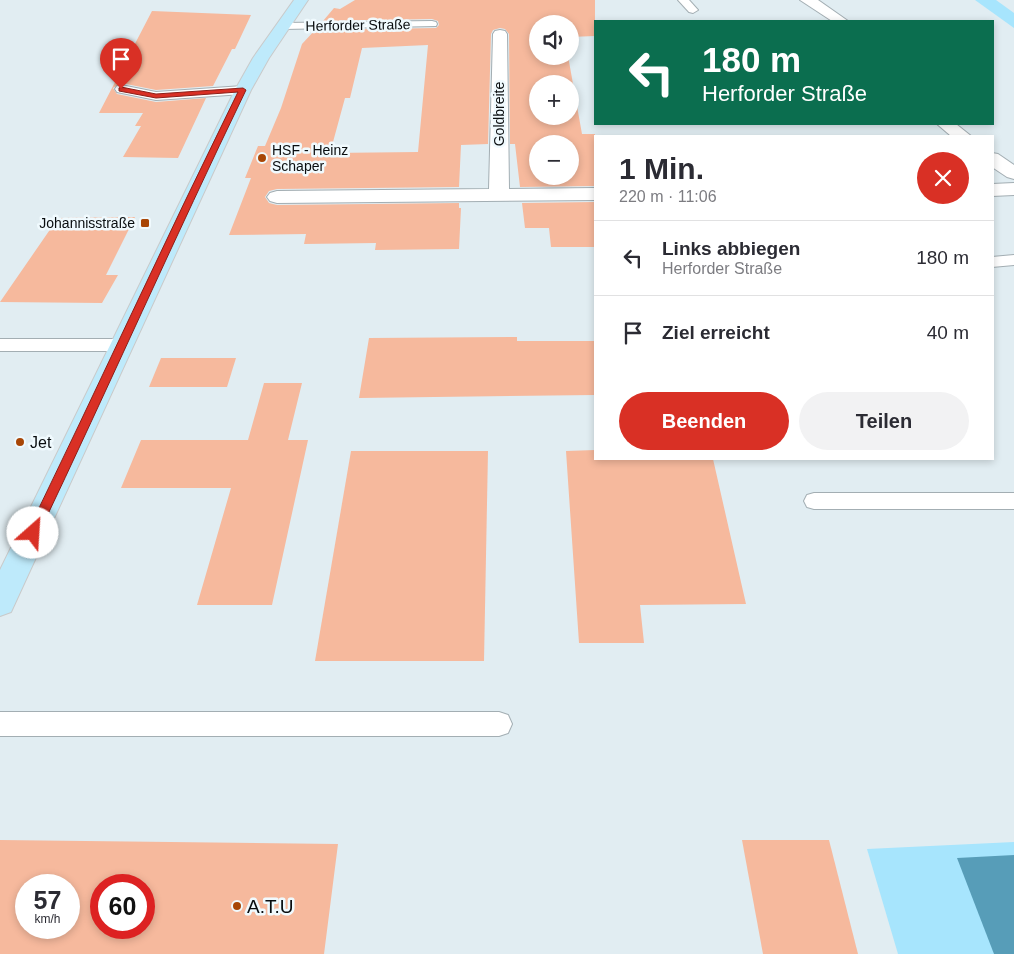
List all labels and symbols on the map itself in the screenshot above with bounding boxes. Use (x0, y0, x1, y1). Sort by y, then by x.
street label: Herforder Straße (305, 16, 411, 34)
pin (100, 38, 142, 89)
street label: Goldbreite (491, 81, 507, 146)
place label: HSF - Heinz Schaper (272, 142, 348, 174)
marker: HSF - Heinz Schaper (256, 152, 268, 164)
place label: Johannisstraße (39, 215, 135, 231)
marker: Johannisstraße (139, 217, 151, 229)
place label: Jet (30, 434, 52, 451)
marker: Jet (14, 436, 26, 448)
position arrow (6, 506, 58, 558)
speed limit sign: 60 (90, 874, 155, 939)
place label: A.T.U (247, 896, 293, 917)
marker: A.T.U (231, 900, 243, 912)

